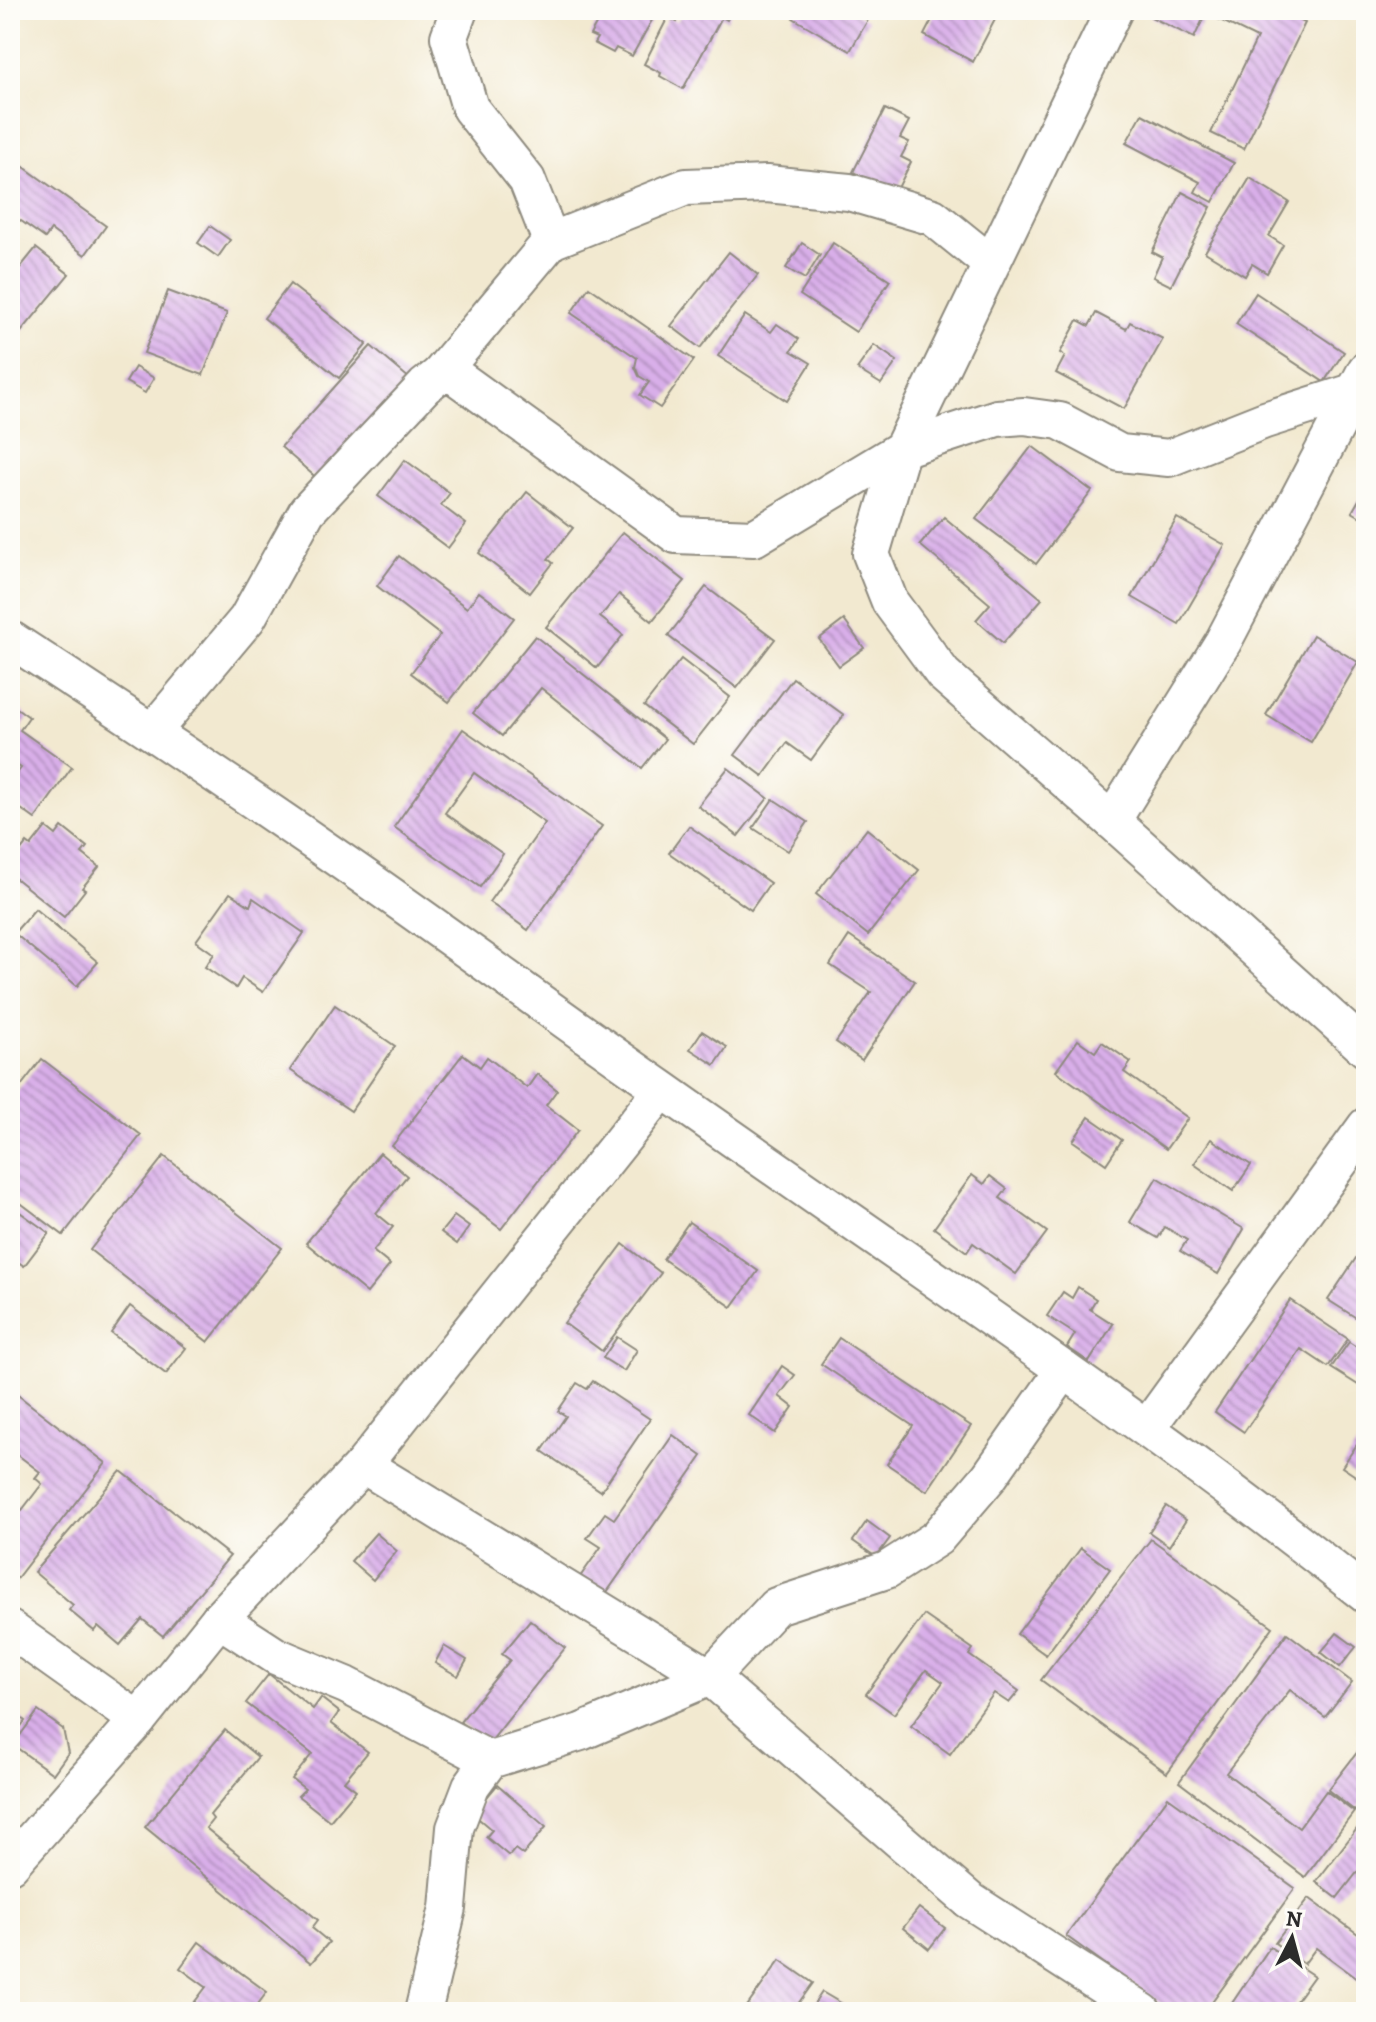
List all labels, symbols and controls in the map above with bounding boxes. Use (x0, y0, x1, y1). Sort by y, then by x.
north arrow (1252, 1898, 1332, 1978)
text: N (1284, 1903, 1304, 1935)

